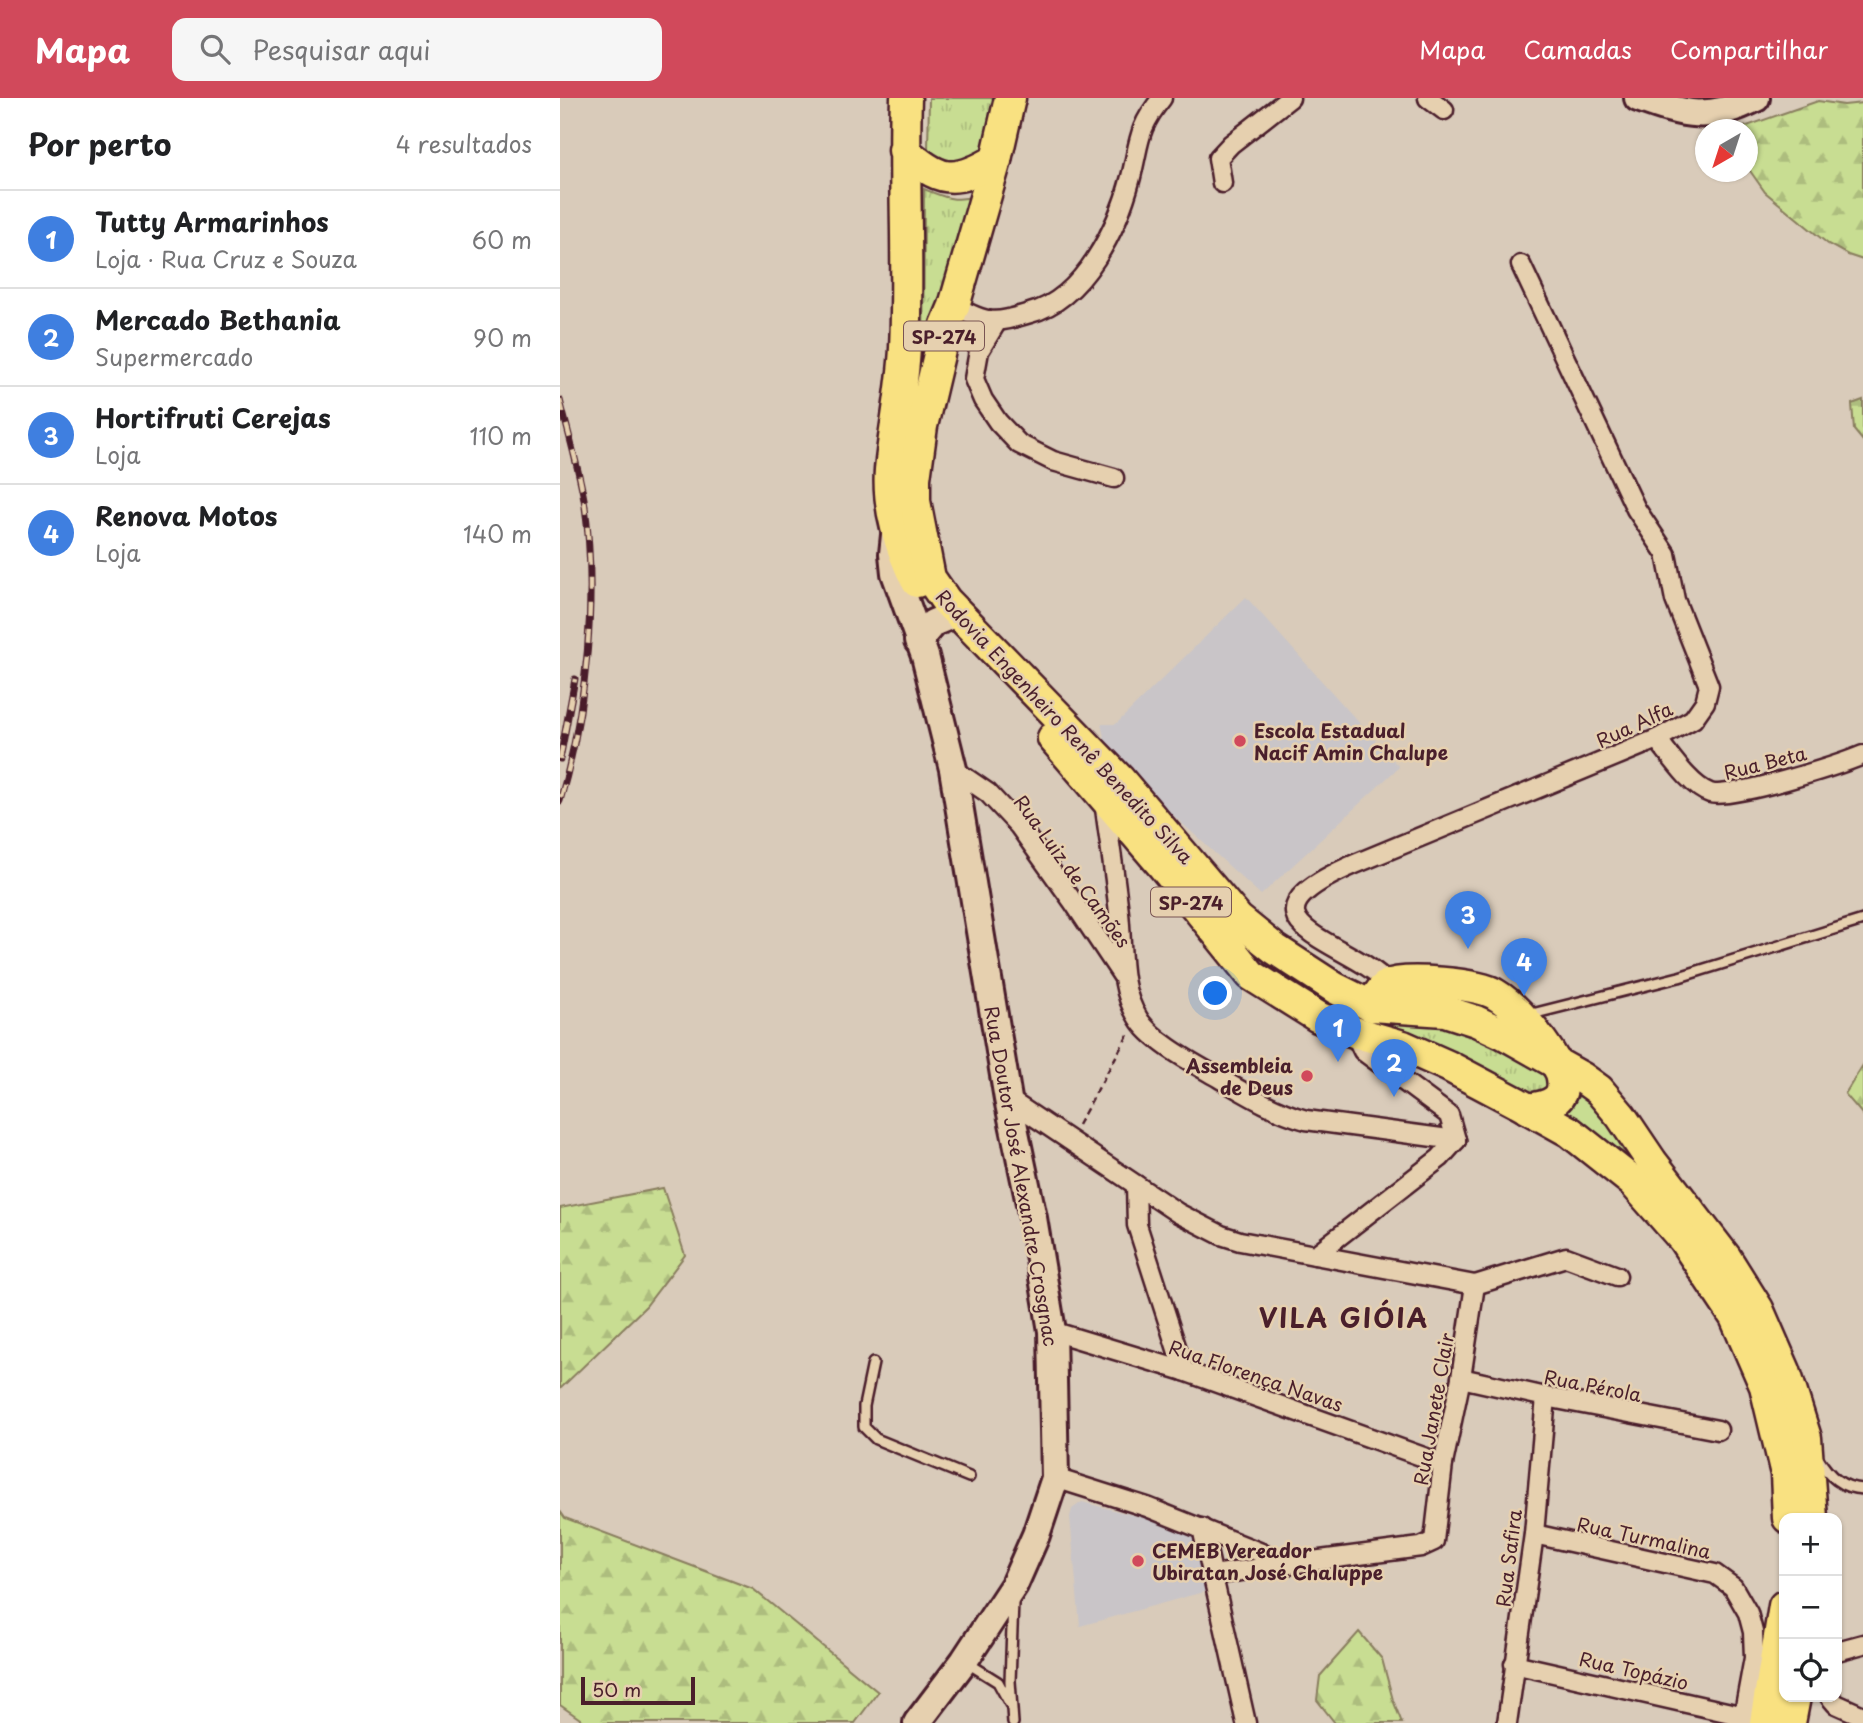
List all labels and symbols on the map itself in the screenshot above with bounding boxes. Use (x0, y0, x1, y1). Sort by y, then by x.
north arrow (1695, 119, 1758, 182)
road number: SP-274 (904, 322, 984, 350)
street label: Rodovia Engenheiro Renê Benedito Silva (930, 582, 1201, 870)
street label: Rua Alfa (1591, 694, 1677, 754)
place label: Escola Estadual Nacif Amin Chalupe (1254, 716, 1448, 766)
marker: Escola Estadual Nacif Amin Chalupe (1232, 733, 1248, 749)
street label: Rua Beta (1721, 738, 1809, 786)
street label: Rua Luiz de Camões (1008, 789, 1138, 953)
road number: SP-274 (1151, 888, 1231, 916)
pin: 3 (1445, 891, 1491, 949)
pin: 4 (1501, 938, 1547, 996)
your location (1198, 976, 1232, 1010)
street label: Rua Doutor José Alexandre Crosgnac (978, 1004, 1066, 1349)
pin: 1 (1315, 1004, 1361, 1062)
pin: 2 (1371, 1039, 1417, 1097)
place label: Assembleia de Deus (1185, 1051, 1293, 1101)
marker: Assembleia de Deus (1299, 1068, 1315, 1084)
district label: VILA GIÓIA (1259, 1298, 1429, 1337)
street label: Rua Janete Clair (1406, 1330, 1460, 1487)
street label: Rua Florença Navas (1165, 1332, 1347, 1418)
street label: Rua Pérola (1542, 1362, 1644, 1408)
street label: Rua Safira (1488, 1508, 1528, 1608)
street label: Rua Turmalina (1575, 1509, 1714, 1565)
place label: CEMEB Vereador Ubiratan José Chaluppe (1152, 1536, 1383, 1586)
marker: CEMEB Vereador Ubiratan José Chaluppe (1130, 1553, 1146, 1569)
street label: Rua Topázio (1577, 1644, 1691, 1696)
scale bar (581, 1674, 695, 1706)

